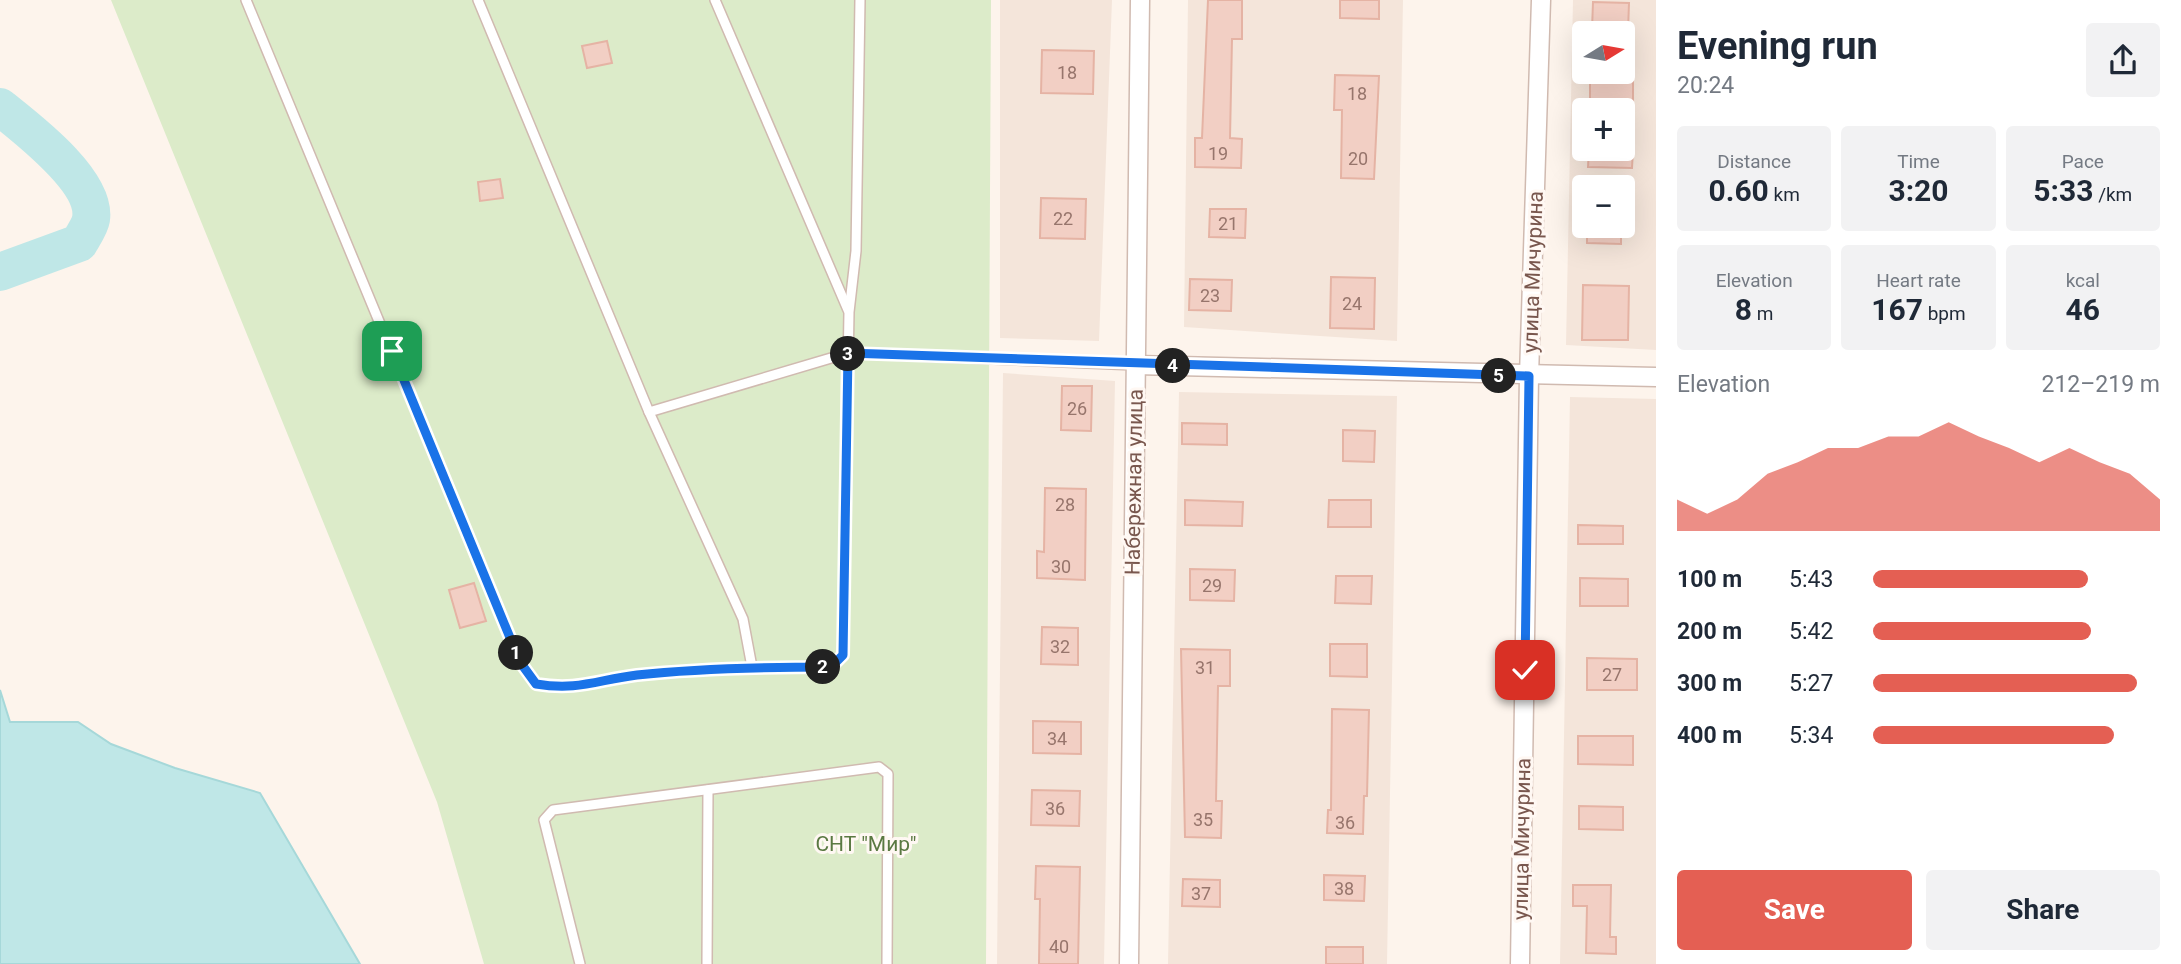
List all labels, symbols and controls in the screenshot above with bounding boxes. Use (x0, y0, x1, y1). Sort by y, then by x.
north arrow (1572, 21, 1634, 84)
map controls (1572, 21, 1635, 238)
button: share (2086, 23, 2160, 97)
text: Evening run (1677, 24, 1878, 68)
house number: 18 (1057, 62, 1077, 83)
text: 20:24 (1677, 72, 1734, 99)
house number: 18 (1347, 83, 1367, 104)
button: + (1572, 98, 1635, 161)
house number: 19 (1208, 143, 1228, 164)
house number: 20 (1348, 148, 1368, 169)
text: Distance (1717, 150, 1791, 173)
text: Time (1897, 150, 1940, 173)
text: Pace (2062, 150, 2104, 173)
text: 0.60 (1708, 173, 1769, 208)
text: 3:20 (1888, 173, 1949, 208)
text: 5:33 (2033, 173, 2093, 208)
button: − (1572, 175, 1635, 238)
text: km (1769, 183, 1800, 206)
text: /km (2093, 183, 2132, 206)
street label: улица Мичурина (1518, 191, 1548, 353)
house number: 22 (1053, 208, 1073, 229)
house number: 21 (1218, 213, 1238, 234)
text: Elevation (1716, 269, 1793, 292)
text: Heart rate (1876, 269, 1961, 292)
text: kcal (2066, 269, 2100, 292)
house number: 23 (1200, 285, 1220, 306)
text: 8 (1735, 292, 1752, 327)
text: 167 (1871, 292, 1923, 327)
text: 46 (2066, 292, 2100, 327)
house number: 24 (1342, 293, 1362, 314)
text: m (1752, 302, 1773, 325)
text: bpm (1923, 302, 1966, 325)
pin (362, 321, 422, 381)
icon: arrive (373, 332, 411, 370)
pin: 3 (830, 336, 866, 372)
text: 3 (842, 342, 853, 365)
pin: 4 (1156, 348, 1190, 384)
text: 4 (1167, 354, 1178, 377)
pin: 5 (1482, 358, 1516, 394)
text: 5 (1493, 364, 1504, 387)
text: Elevation (1677, 371, 1770, 398)
text: 212–219 m (2041, 371, 2160, 398)
street label: Набережная улица (1120, 389, 1148, 575)
house number: 26 (1067, 398, 1087, 419)
house number: 28 (1055, 494, 1075, 515)
house number: 30 (1051, 556, 1071, 577)
text: 100 m (1677, 566, 1742, 593)
text: 5:43 (1789, 566, 1833, 593)
house number: 29 (1202, 575, 1222, 596)
text: 200 m (1677, 618, 1742, 645)
text: 5:42 (1789, 618, 1833, 645)
pin: 1 (498, 636, 534, 670)
house number: 32 (1050, 636, 1070, 657)
pin (1495, 640, 1555, 700)
text: 1 (510, 641, 521, 664)
pin: 2 (806, 650, 840, 684)
icon: check (1506, 651, 1544, 689)
text: 2 (817, 655, 828, 678)
house number: 31 (1195, 657, 1215, 678)
house number: 27 (1602, 664, 1622, 685)
text: 300 m (1677, 670, 1742, 697)
text: 5:27 (1789, 670, 1833, 697)
text: 400 m (1677, 722, 1742, 749)
text: 5:34 (1789, 722, 1833, 749)
house number: 34 (1047, 728, 1067, 749)
street label: улица Мичурина (1509, 758, 1535, 920)
house number: 36 (1045, 798, 1065, 819)
house number: 35 (1193, 809, 1213, 830)
house number: 36 (1335, 812, 1355, 833)
park label: СНТ "Мир" (815, 832, 917, 856)
button: Save (1677, 870, 1912, 950)
button: Share (1926, 870, 2160, 950)
house number: 38 (1334, 878, 1354, 899)
house number: 37 (1191, 883, 1211, 904)
house number: 40 (1049, 936, 1069, 957)

